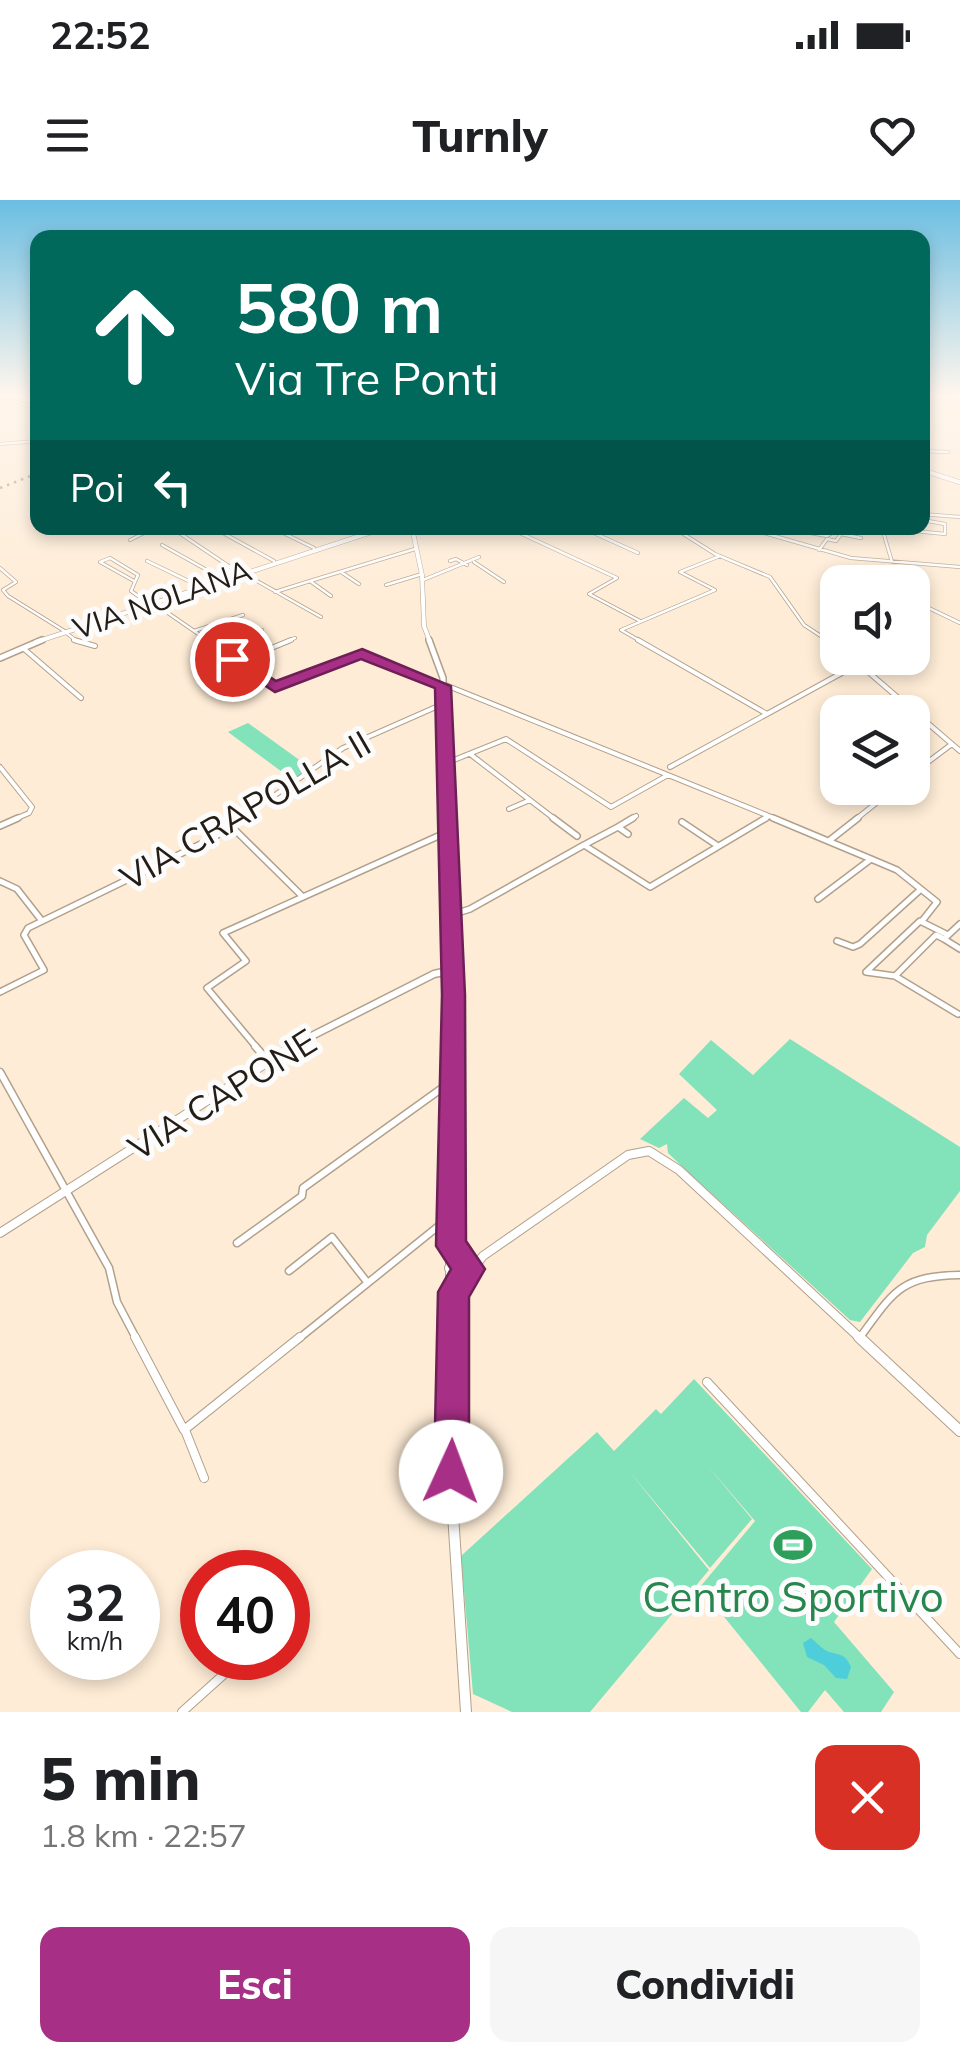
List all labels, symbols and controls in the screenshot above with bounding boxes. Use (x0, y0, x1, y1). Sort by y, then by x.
text: 22:52 (50, 11, 151, 59)
text: Turnly (412, 107, 548, 163)
icon: menu (40, 108, 95, 163)
icon: heart (865, 108, 920, 163)
text: 580 m (235, 263, 443, 351)
icon: ahead (70, 270, 200, 400)
text: Via Tre Ponti (235, 350, 499, 406)
icon: left (145, 460, 200, 515)
text: Poi (70, 464, 125, 512)
street label: VIA NOLANA (68, 551, 256, 647)
map controls (820, 565, 930, 805)
button: sound (820, 565, 930, 675)
pin (190, 617, 275, 702)
icon: arrive (205, 632, 260, 687)
button: layers (820, 695, 930, 805)
street label: VIA CRAPOLLA II (112, 720, 378, 900)
street label: VIA CAPONE (120, 1019, 324, 1169)
position arrow (399, 1420, 503, 1524)
sports icon: Centro Sportivo (772, 1524, 814, 1566)
speed limit sign: 40 (180, 1550, 310, 1680)
place label: Centro Sportivo (642, 1570, 944, 1623)
text: 32 (65, 1571, 125, 1634)
text: km/h (67, 1625, 123, 1656)
text: 5 min (40, 1740, 201, 1815)
button: close (815, 1745, 920, 1850)
text: 1.8 km · 22:57 (40, 1815, 247, 1855)
button: Esci (40, 1927, 470, 2042)
button: Condividi (490, 1927, 920, 2042)

